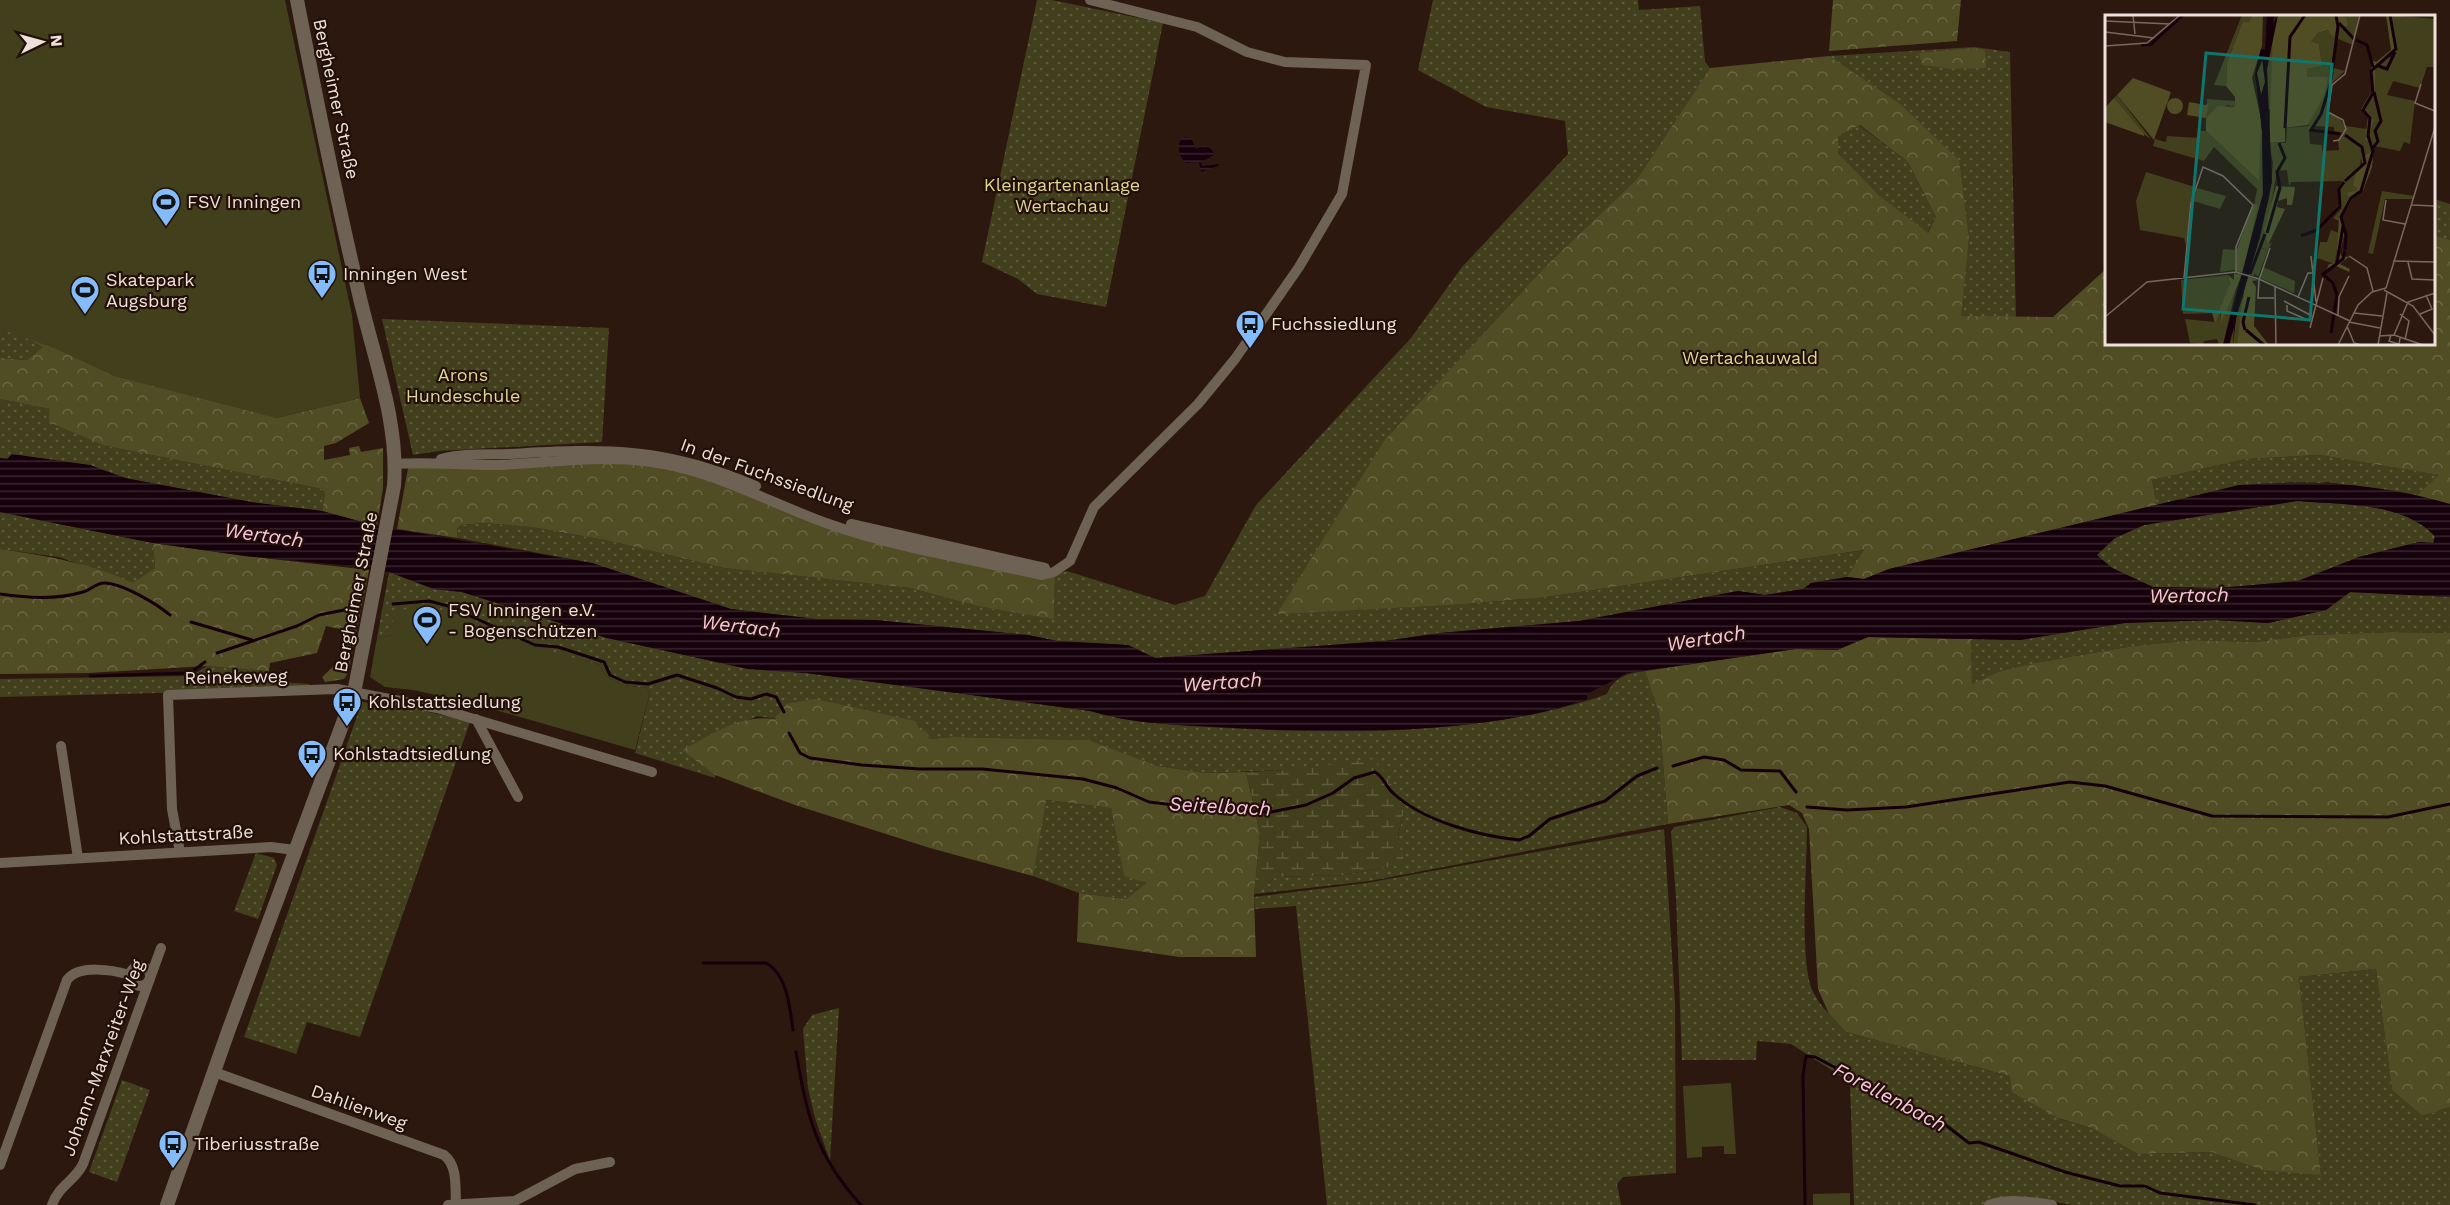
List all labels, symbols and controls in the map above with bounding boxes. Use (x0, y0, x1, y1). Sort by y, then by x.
north arrow (12, 12, 72, 72)
inset map (2105, 15, 2435, 345)
street label: Bergheimer Straße (309, 17, 364, 181)
text: N (46, 34, 66, 47)
park label: Kleingartenanlage Wertachau (984, 174, 1140, 216)
sports icon: FSV Inningen (150, 186, 182, 228)
place label: FSV Inningen (187, 191, 301, 212)
bus stop icon: Inningen West (306, 258, 338, 300)
place label: Inningen West (343, 263, 468, 284)
place label: Skatepark Augsburg (106, 269, 194, 311)
sports icon: Skatepark Augsburg (69, 274, 101, 316)
bus stop icon: Fuchssiedlung (1234, 308, 1266, 350)
place label: Fuchssiedlung (1271, 313, 1397, 334)
park label: Wertachauwald (1682, 347, 1818, 368)
park label: Arons Hundeschule (406, 364, 520, 406)
street label: In der Fuchssiedlung (678, 433, 857, 516)
street label: Bergheimer Straße (330, 510, 381, 674)
water label: Wertach (223, 518, 305, 552)
water label: Wertach (2149, 582, 2229, 608)
place label: FSV Inningen e.V. - Bogenschützen (448, 599, 597, 641)
sports icon: FSV Inningen e.V. - Bogenschützen (411, 604, 443, 646)
water label: Wertach (700, 609, 782, 643)
water label: Wertach (1665, 620, 1747, 656)
street label: Reinekeweg (184, 665, 288, 688)
water label: Wertach (1181, 667, 1263, 697)
bus stop icon: Kohlstattsiedlung (331, 686, 363, 728)
place label: Kohlstattsiedlung (368, 691, 521, 712)
bus stop icon: Kohlstadtsiedlung (296, 738, 328, 780)
place label: Kohlstadtsiedlung (333, 743, 491, 764)
water label: Seitelbach (1168, 791, 1272, 821)
street label: Kohlstattstraße (118, 820, 254, 849)
street label: Johann-Marxreiter-Weg (57, 956, 148, 1159)
water label: Forellenbach (1830, 1057, 1950, 1137)
street label: Dahlienweg (308, 1079, 410, 1134)
bus stop icon: Tiberiusstraße (157, 1128, 189, 1170)
place label: Tiberiusstraße (194, 1133, 320, 1154)

